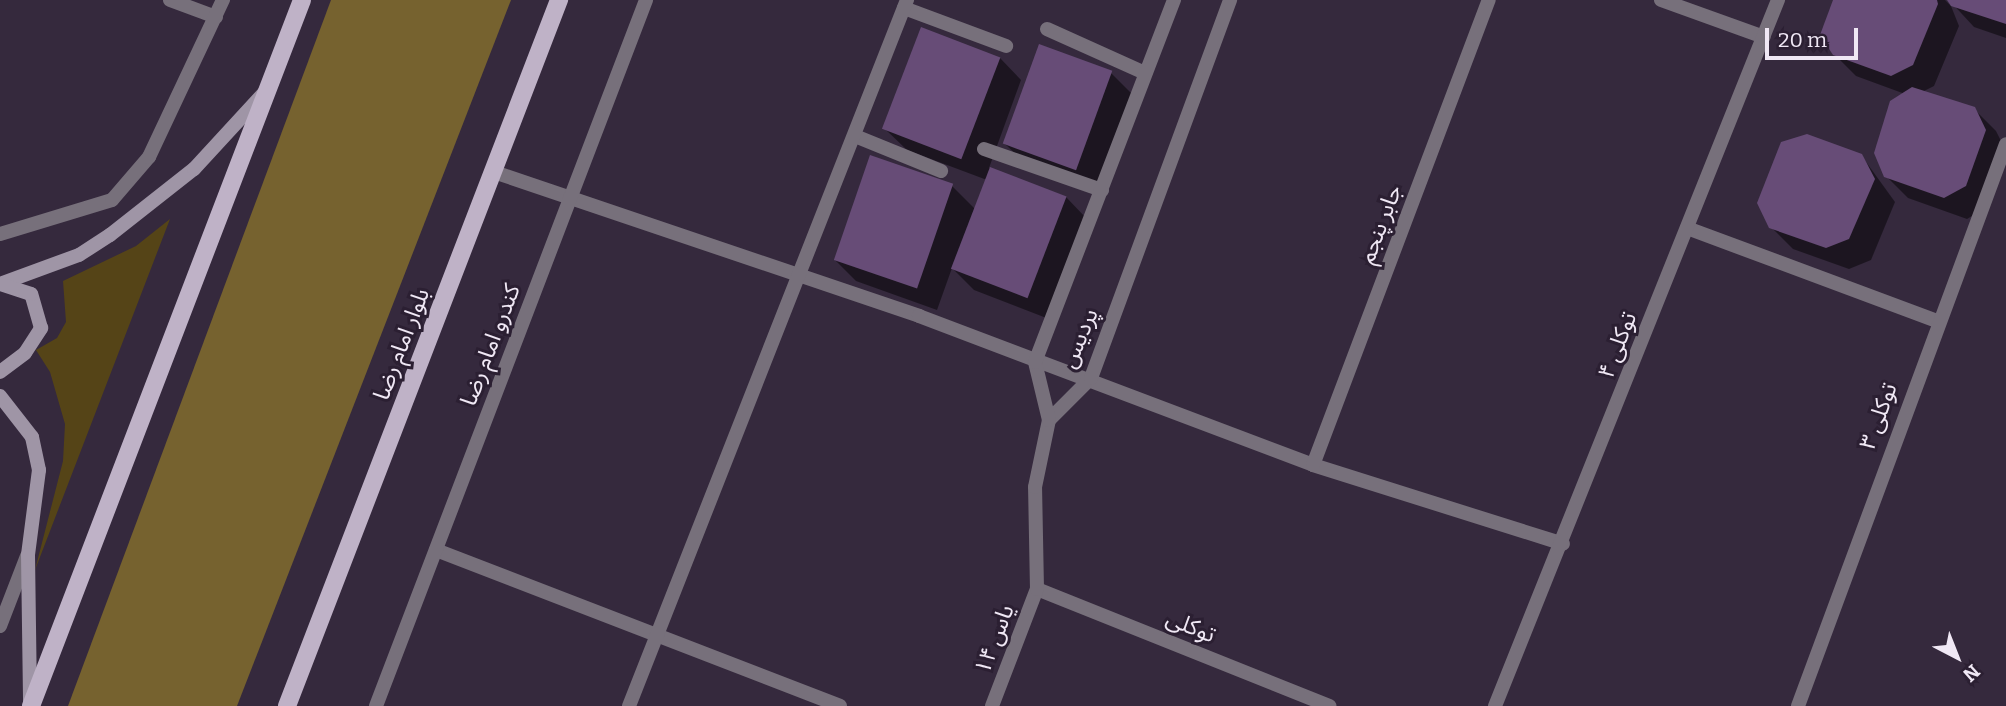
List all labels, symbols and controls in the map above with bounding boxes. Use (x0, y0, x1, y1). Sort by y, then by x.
scale bar (1768, 14, 1861, 58)
text: 20 m (1778, 27, 1827, 53)
street label: جابر پنجم (1352, 181, 1408, 267)
street label: کندرو امام رضا (454, 280, 526, 410)
street label: بلوار امام رضا (367, 284, 435, 404)
street label: پردیس (1054, 304, 1104, 372)
street label: توکلی ۴ (1592, 308, 1642, 382)
street label: توکلی ۳ (1853, 379, 1903, 453)
street label: یاس ۱۴ (968, 600, 1020, 678)
street label: توکلی (1162, 604, 1220, 648)
north arrow (1922, 622, 1992, 692)
text: N (1958, 660, 1985, 686)

